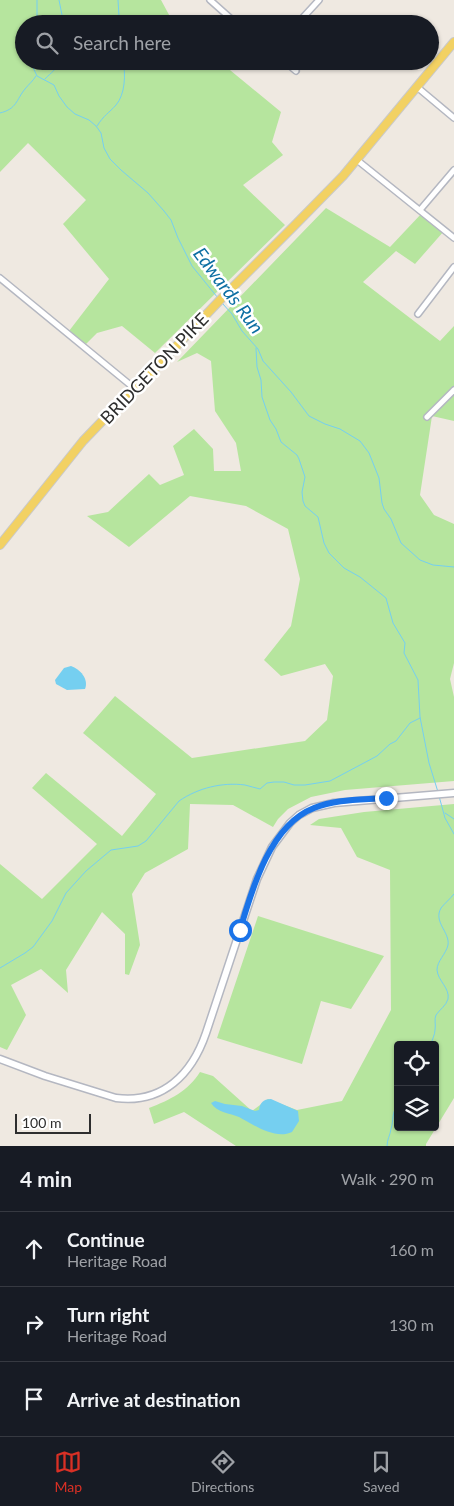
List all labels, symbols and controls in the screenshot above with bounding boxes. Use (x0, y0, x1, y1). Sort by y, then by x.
search box (15, 15, 439, 70)
icon: search (33, 29, 61, 57)
text: Search here (73, 31, 171, 54)
water label: Edwards Run (189, 242, 269, 338)
street label: BRIDGETON PIKE (95, 308, 213, 428)
route end (375, 787, 398, 810)
route start (229, 919, 252, 942)
map controls (394, 1041, 439, 1131)
button: locate (394, 1041, 439, 1086)
button: layers (394, 1086, 439, 1131)
scale bar (15, 1111, 91, 1134)
text: 100 m (22, 1114, 61, 1131)
text: 4 min (20, 1166, 72, 1191)
text: Walk · 290 m (341, 1169, 434, 1188)
text: Continue (67, 1228, 145, 1251)
icon: ahead (20, 1235, 48, 1263)
text: 160 m (389, 1240, 434, 1259)
text: Heritage Road (67, 1251, 167, 1270)
text: Turn right (67, 1303, 149, 1326)
icon: right (20, 1310, 48, 1338)
text: 130 m (389, 1315, 434, 1334)
text: Heritage Road (67, 1326, 167, 1345)
icon: arrive (20, 1385, 48, 1413)
text: Arrive at destination (67, 1388, 240, 1411)
tab: Map (54, 1448, 82, 1495)
tab: Directions (191, 1448, 254, 1495)
tab: Saved (363, 1448, 400, 1495)

